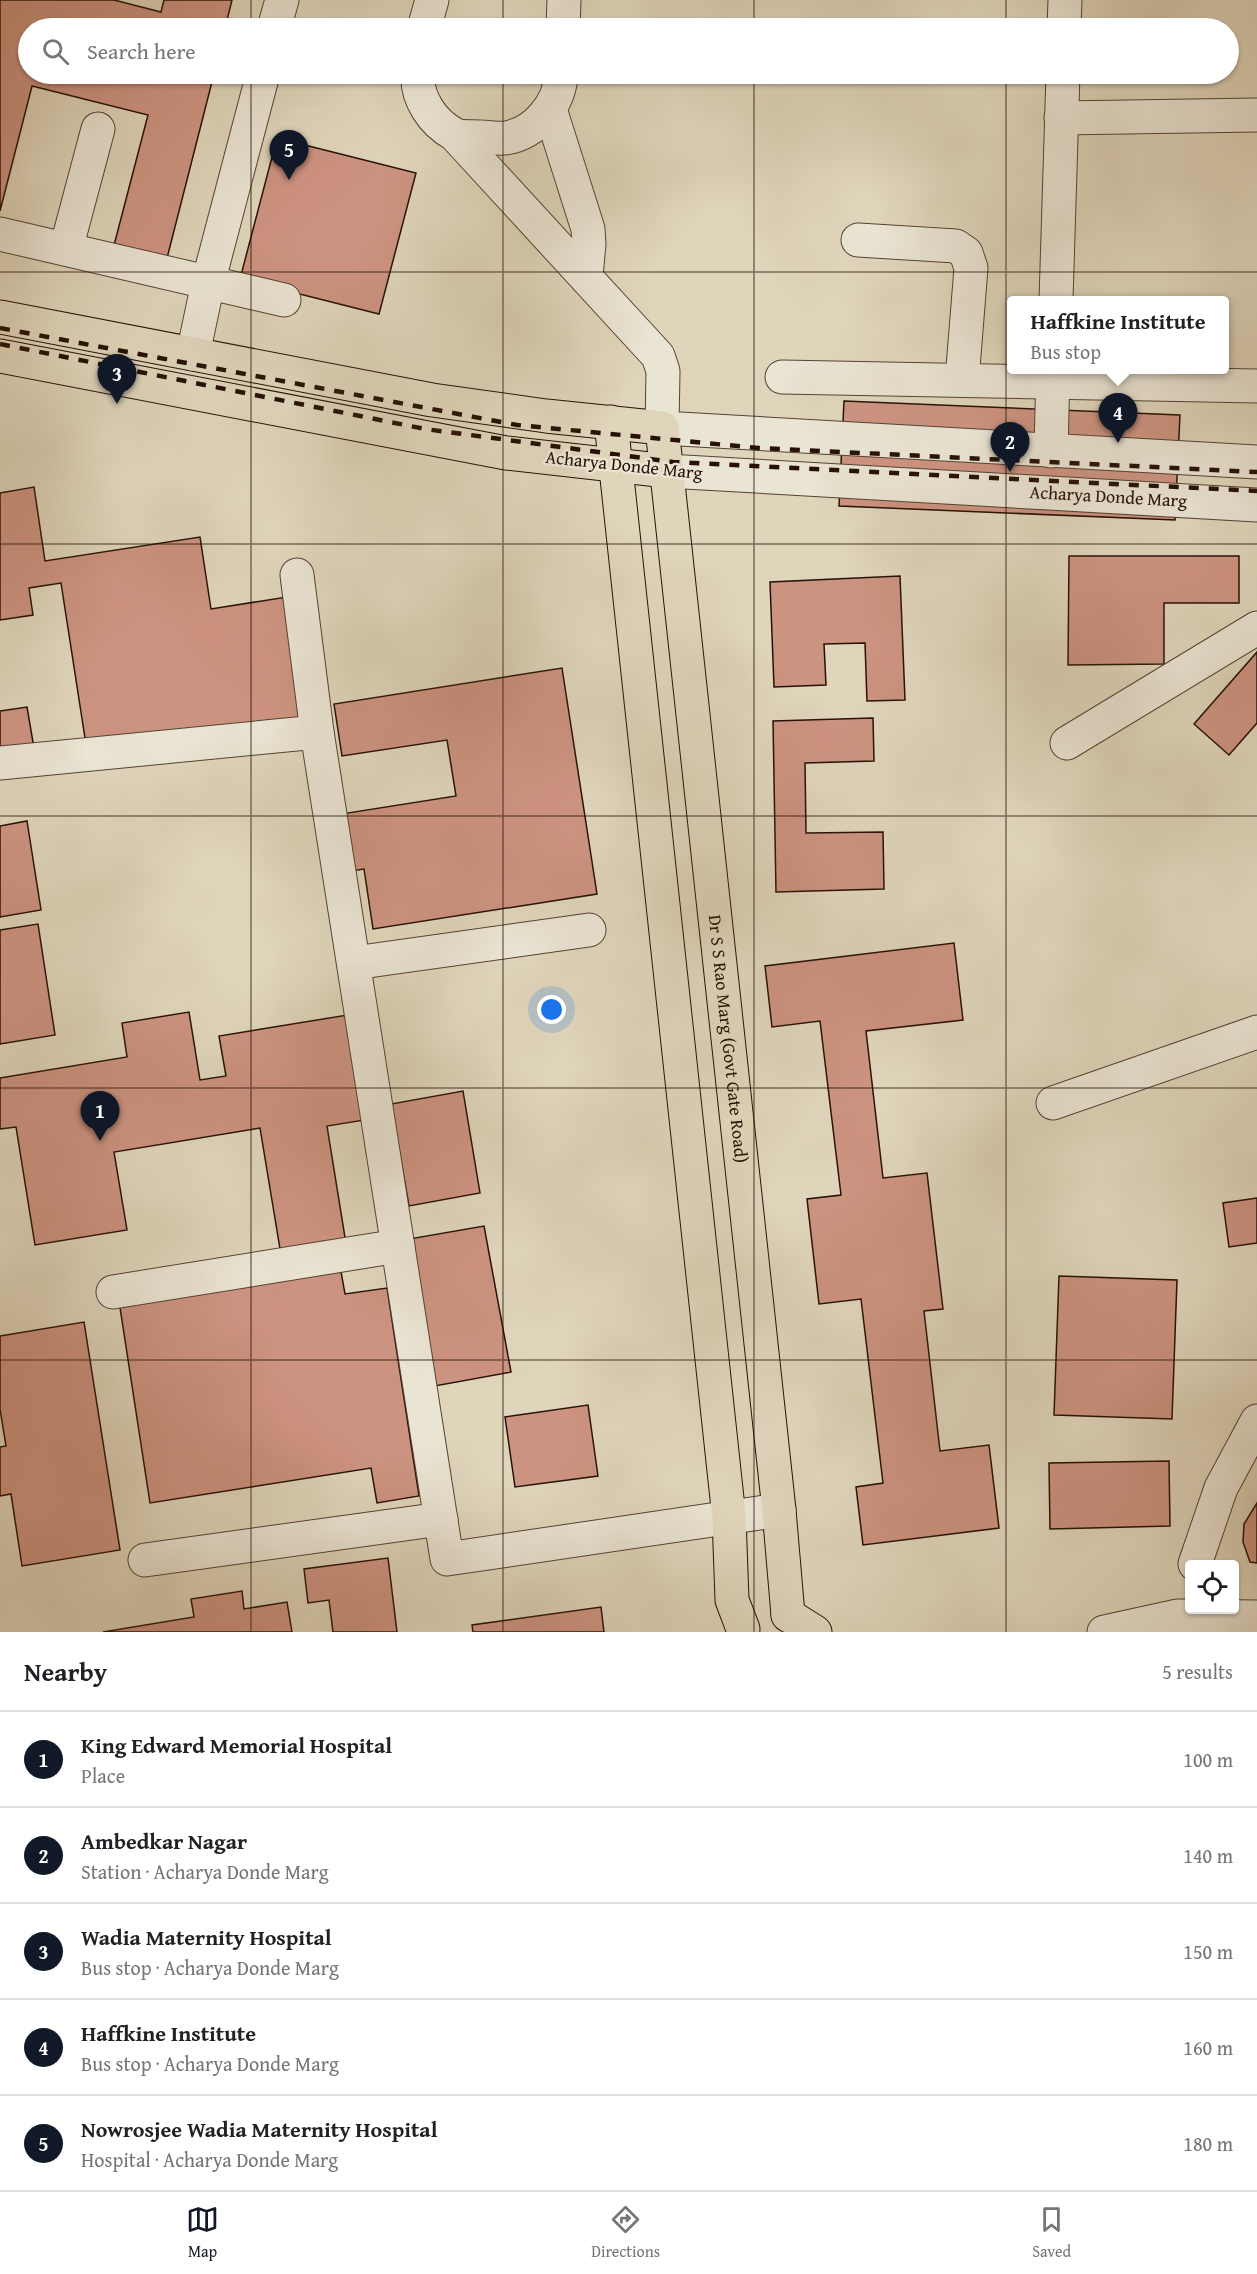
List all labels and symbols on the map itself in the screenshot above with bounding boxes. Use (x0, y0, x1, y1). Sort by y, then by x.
pin: 5 (270, 130, 308, 180)
pin: 3 (98, 354, 136, 404)
pin: 4 (1098, 394, 1138, 443)
pin: 2 (990, 422, 1030, 472)
street label: Acharya Donde Marg (544, 443, 704, 486)
street label: Acharya Donde Marg (1029, 478, 1188, 514)
street label: Dr S S Rao Marg (Govt Gate Road) (702, 913, 755, 1164)
your location (537, 995, 566, 1024)
pin: 1 (80, 1092, 120, 1141)

